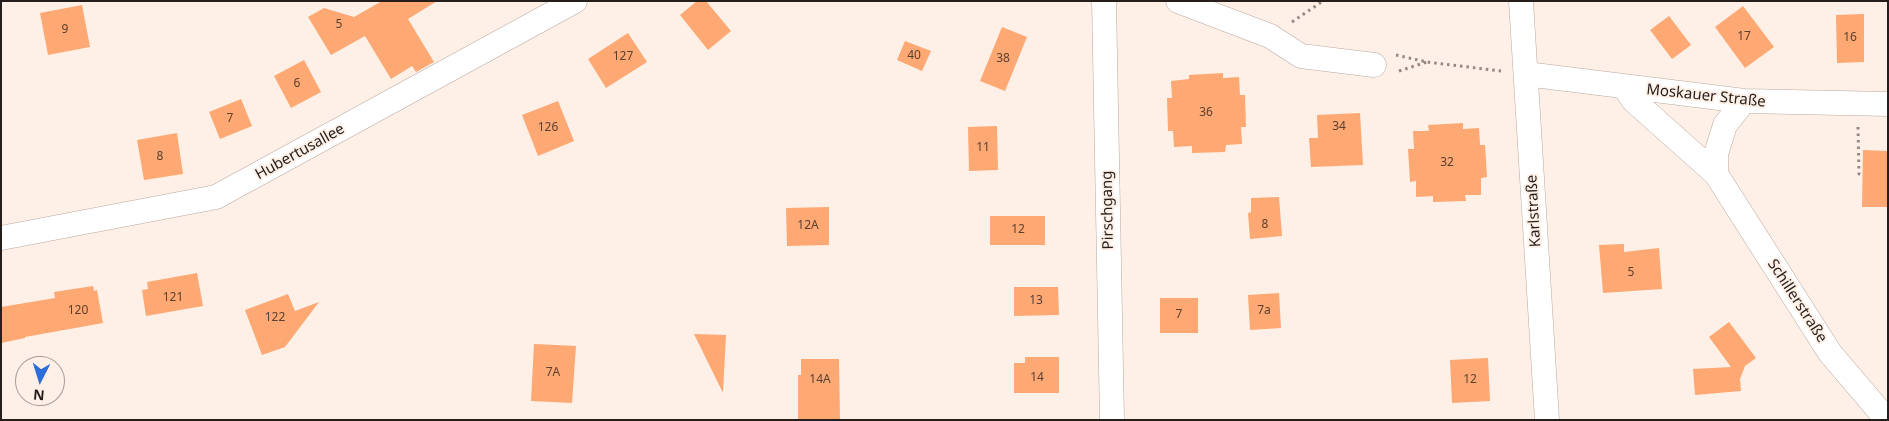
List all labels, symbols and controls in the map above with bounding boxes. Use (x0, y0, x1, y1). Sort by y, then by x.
house number: 5 (336, 18, 342, 32)
house number: 9 (62, 23, 68, 37)
house number: 17 (1737, 30, 1751, 44)
house number: 16 (1843, 31, 1857, 45)
house number: 40 (907, 49, 921, 63)
house number: 127 (613, 50, 633, 64)
house number: 38 (996, 52, 1010, 66)
house number: 6 (294, 77, 300, 91)
street label: Moskauer Straße (1645, 81, 1767, 111)
house number: 36 (1199, 106, 1213, 120)
house number: 7 (227, 112, 233, 126)
street label: Hubertusallee (252, 120, 348, 184)
house number: 34 (1332, 120, 1346, 134)
house number: 126 (538, 121, 558, 135)
house number: 11 (976, 141, 990, 155)
house number: 8 (157, 150, 163, 164)
house number: 32 (1440, 156, 1454, 170)
street label: Pirschgang (1098, 170, 1118, 250)
street label: Karlstraße (1523, 174, 1545, 248)
house number: 8 (1262, 218, 1268, 232)
house number: 12A (797, 219, 819, 233)
house number: 12 (1011, 223, 1025, 237)
street label: Schillerstraße (1763, 256, 1831, 346)
house number: 5 (1628, 266, 1634, 280)
house number: 121 (163, 291, 183, 305)
house number: 13 (1029, 294, 1043, 308)
house number: 120 (68, 304, 88, 318)
house number: 7a (1257, 304, 1271, 318)
house number: 7 (1176, 308, 1182, 322)
house number: 122 (265, 311, 285, 325)
north arrow (15, 356, 65, 406)
house number: 7A (546, 366, 560, 380)
house number: 14 (1030, 371, 1044, 385)
house number: 14A (809, 373, 831, 387)
house number: 12 (1463, 373, 1477, 387)
text: N (32, 385, 45, 405)

